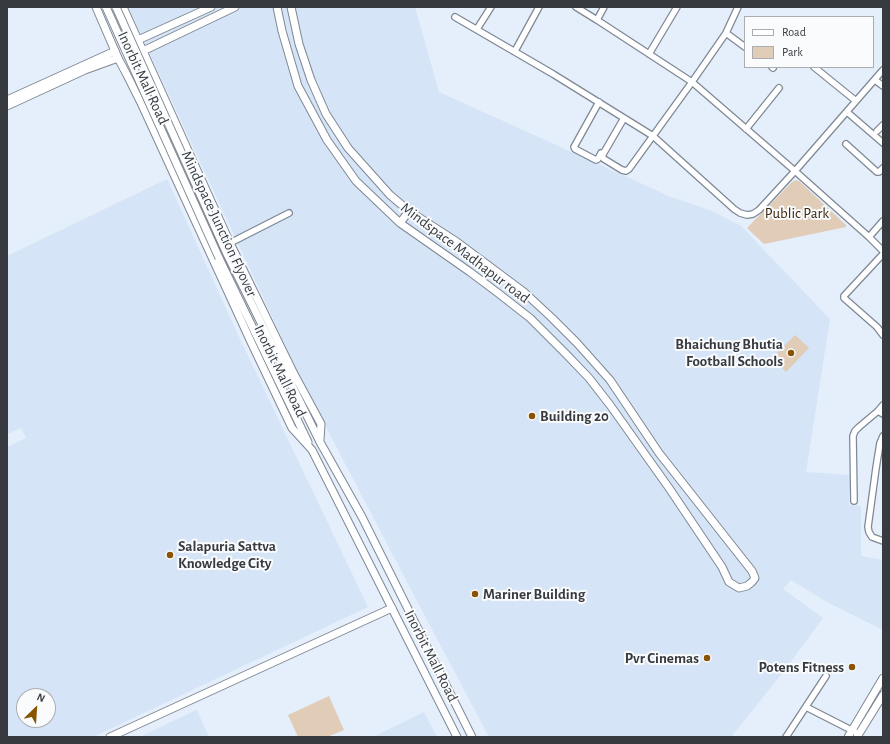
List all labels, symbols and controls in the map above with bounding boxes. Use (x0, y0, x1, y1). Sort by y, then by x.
legend (744, 16, 874, 68)
text: Road (782, 26, 806, 38)
street label: Inorbit Mall Road (114, 29, 172, 127)
text: Park (782, 46, 803, 58)
street label: Mindspace Junction Flyover (177, 148, 261, 300)
street label: Mindspace Madhapur road (397, 199, 533, 307)
park label: Public Park (765, 204, 829, 222)
street label: Inorbit Mall Road (250, 322, 310, 420)
place label: Bhaichung Bhutia Football Schools (675, 335, 783, 370)
marker: Bhaichung Bhutia Football Schools (786, 348, 796, 358)
place label: Building 20 (540, 407, 609, 425)
marker: Building 20 (527, 411, 537, 421)
place label: Salapuria Sattva Knowledge City (178, 537, 276, 572)
marker: Salapuria Sattva Knowledge City (165, 550, 175, 560)
place label: Mariner Building (483, 585, 585, 603)
marker: Mariner Building (470, 589, 480, 599)
street label: Inorbit Mall Road (400, 607, 462, 705)
place label: Pvr Cinemas (625, 649, 699, 667)
marker: Pvr Cinemas (702, 653, 712, 663)
place label: Potens Fitness (758, 658, 844, 676)
marker: Potens Fitness (847, 662, 857, 672)
north arrow (16, 688, 56, 728)
text: N (35, 691, 47, 704)

